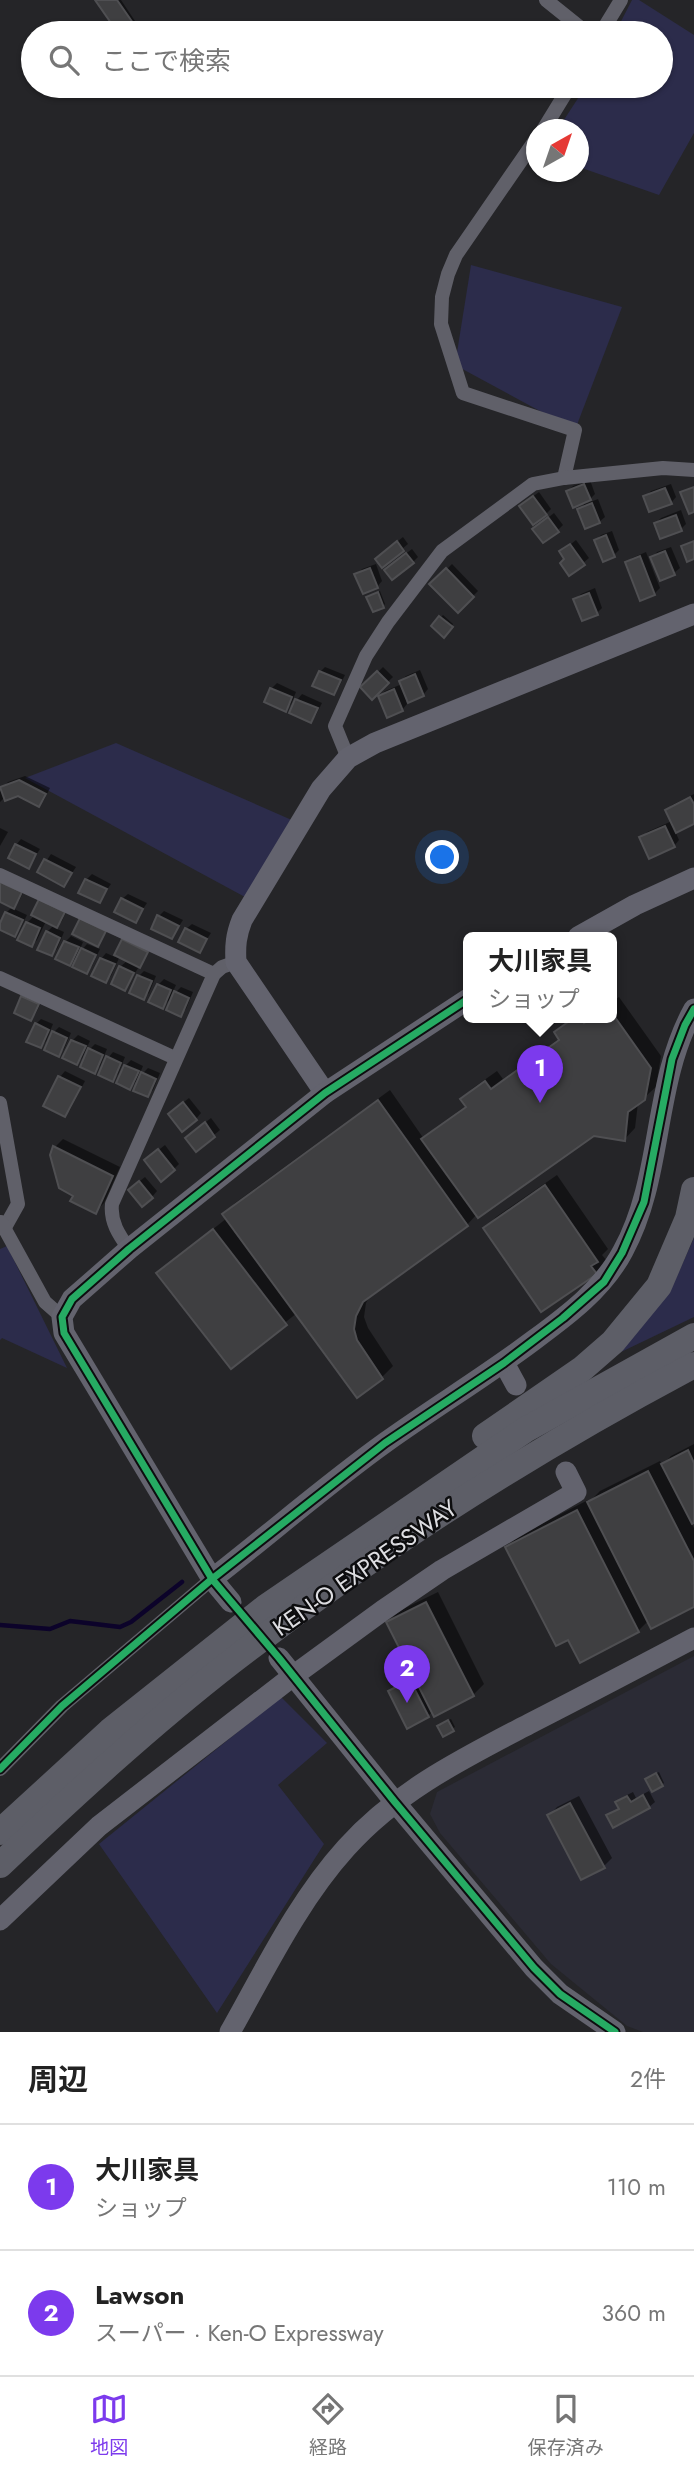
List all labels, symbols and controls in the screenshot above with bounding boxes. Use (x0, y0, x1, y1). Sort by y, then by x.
search box (21, 21, 673, 98)
icon: search (45, 41, 83, 79)
text: ここで検索 (101, 42, 231, 80)
north arrow (526, 119, 589, 182)
your location (425, 840, 459, 874)
popup (463, 932, 617, 1023)
text: 大川家具 (488, 942, 592, 980)
text: ショップ (488, 982, 580, 1016)
pin: 1 (517, 1045, 563, 1103)
street label: KEN-O EXPRESSWAY (265, 1490, 465, 1644)
pin: 2 (384, 1645, 430, 1703)
text: 周辺 (28, 2058, 88, 2101)
text: 2件 (630, 2062, 666, 2096)
text: 大川家具 (95, 2151, 199, 2189)
text: 1 (45, 2170, 57, 2204)
text: 110 m (607, 2170, 666, 2204)
text: ショップ (95, 2191, 187, 2225)
text: Lawson (95, 2276, 185, 2314)
text: 2 (43, 2296, 59, 2330)
text: 360 m (602, 2296, 666, 2330)
text: スーパー · Ken-O Expressway (95, 2316, 384, 2350)
tab: 地図 (90, 2390, 128, 2461)
tab: 経路 (309, 2390, 347, 2461)
tab: 保存済み (528, 2390, 604, 2461)

